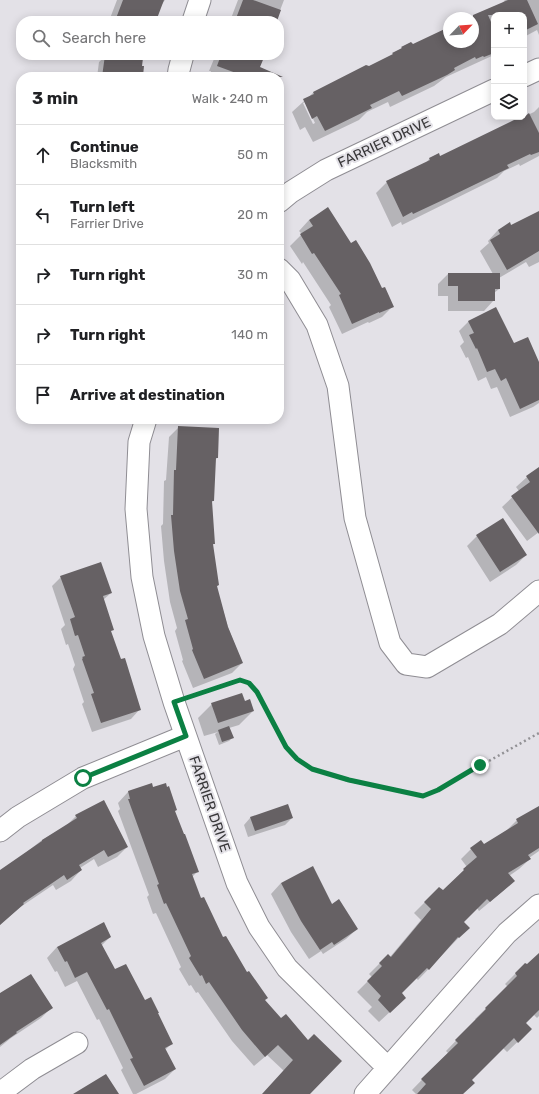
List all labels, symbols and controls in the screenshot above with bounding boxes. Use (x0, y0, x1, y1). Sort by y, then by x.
north arrow (443, 12, 479, 48)
map controls (491, 12, 527, 120)
button: + (491, 12, 527, 48)
search box (16, 16, 284, 60)
icon: search (30, 27, 52, 49)
text: Search here (62, 29, 146, 47)
button: − (491, 48, 527, 84)
button: layers (491, 84, 527, 120)
text: 3 min (32, 88, 78, 108)
text: Walk · 240 m (192, 91, 268, 106)
street label: FARRIER DRIVE (335, 114, 433, 171)
text: Continue (70, 138, 139, 156)
icon: ahead (32, 144, 54, 166)
text: 50 m (237, 147, 268, 162)
text: Blacksmith (70, 156, 137, 171)
text: Turn left (70, 198, 135, 216)
icon: left (32, 204, 54, 226)
text: 20 m (237, 207, 268, 222)
text: Farrier Drive (70, 216, 144, 231)
icon: right (32, 264, 54, 286)
text: Turn right (70, 266, 145, 284)
text: 30 m (237, 267, 268, 282)
icon: right (32, 324, 54, 346)
text: Turn right (70, 326, 145, 344)
text: 140 m (231, 327, 268, 342)
icon: arrive (32, 384, 54, 406)
text: Arrive at destination (70, 386, 225, 404)
street label: FARRIER DRIVE (185, 754, 234, 854)
route end (471, 756, 489, 774)
route start (74, 769, 92, 787)

